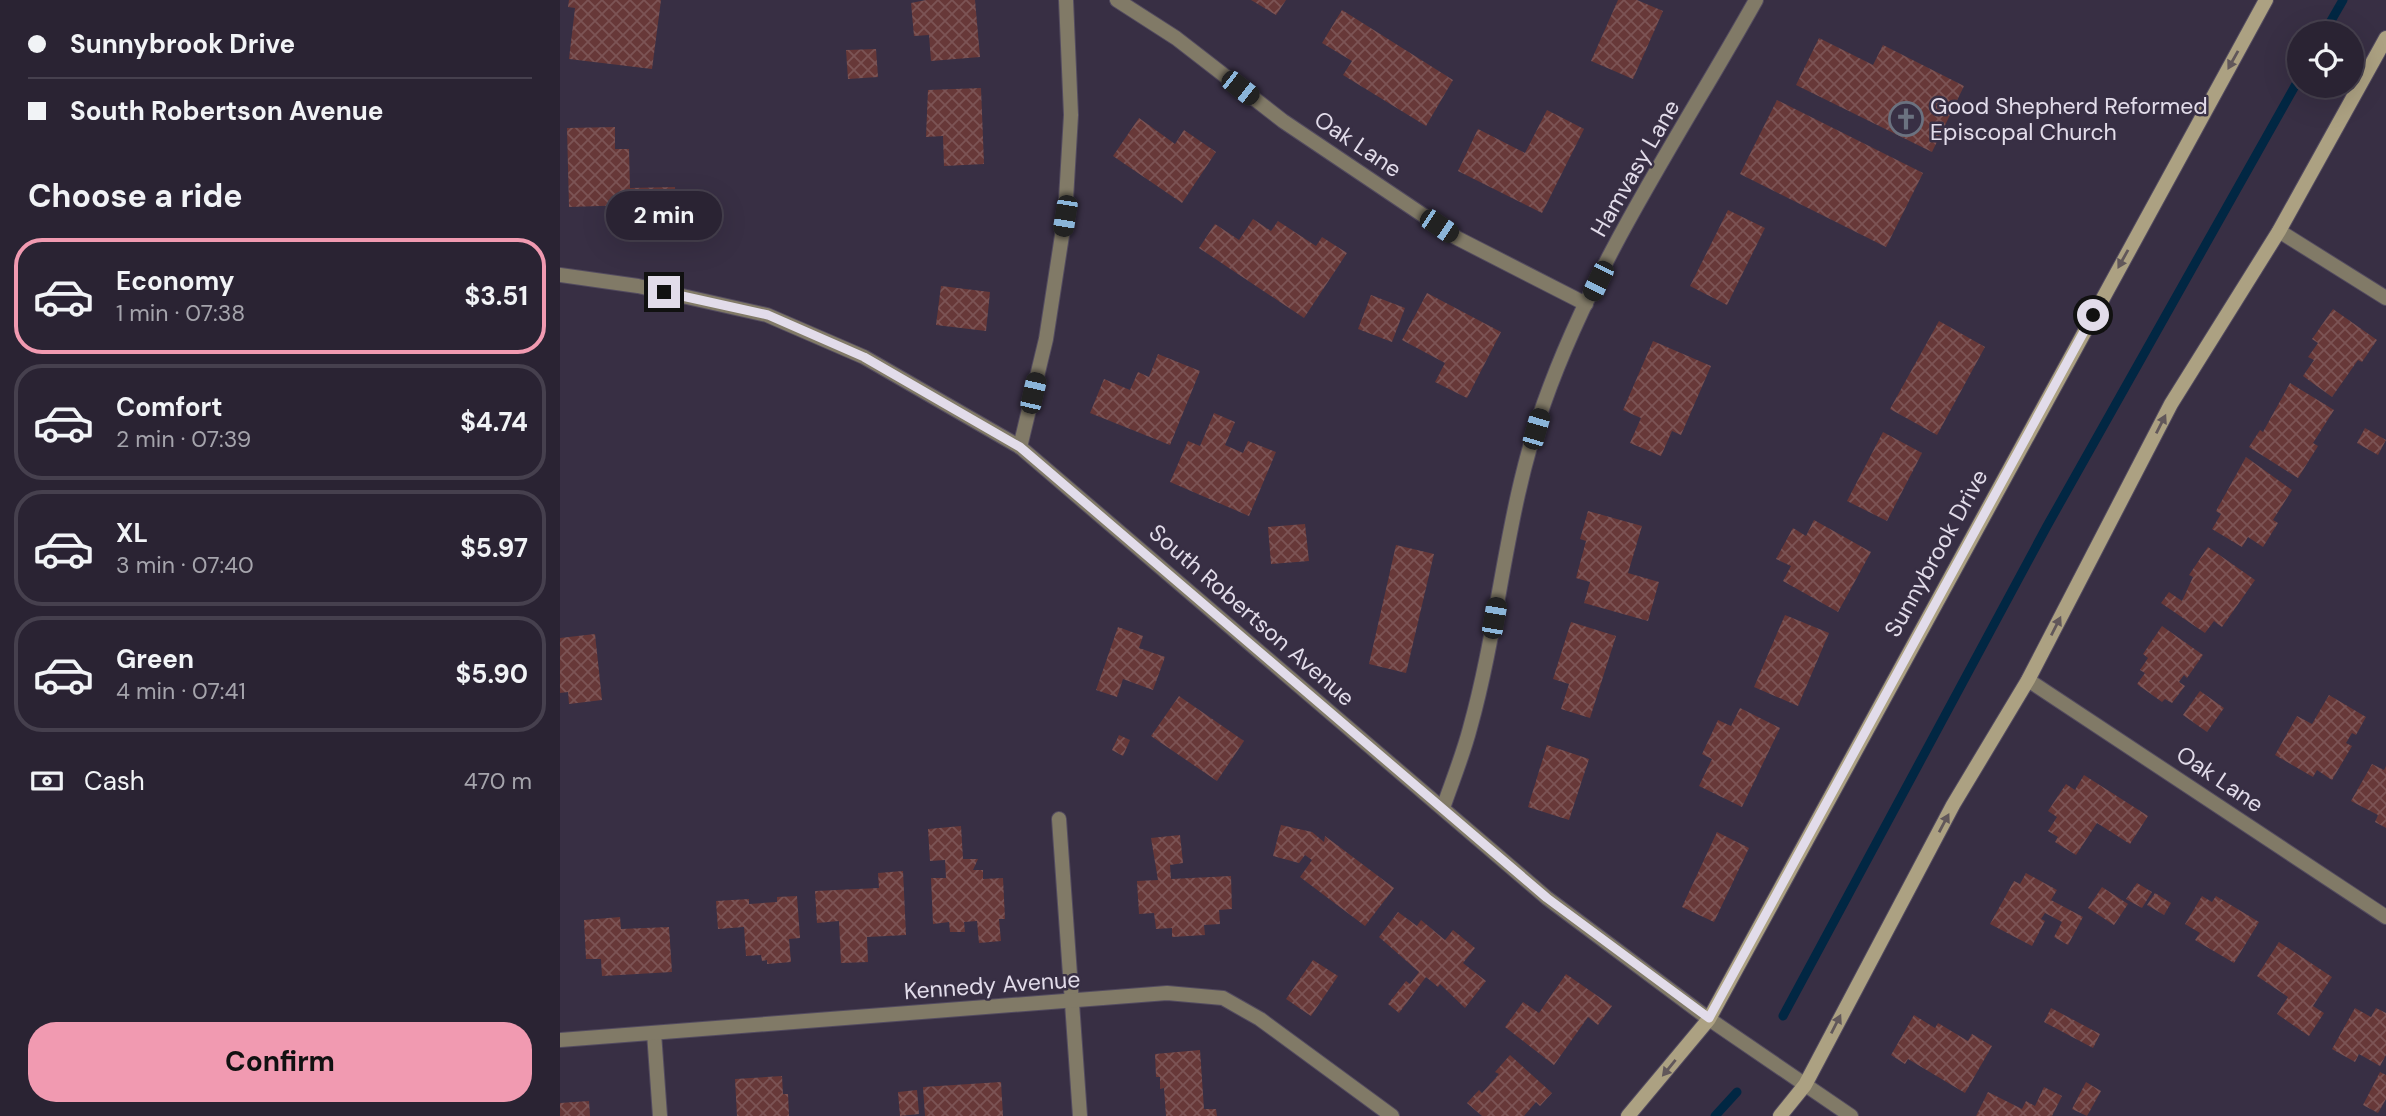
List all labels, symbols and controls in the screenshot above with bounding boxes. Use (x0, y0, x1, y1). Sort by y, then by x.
map controls (2287, 21, 2364, 98)
button: locate (2287, 21, 2364, 98)
text: Sunnybrook Drive (70, 27, 295, 61)
one-way arrow (2227, 50, 2239, 70)
car (1217, 67, 1264, 109)
place label: Good Shepherd Reformed Episcopal Church (1930, 91, 2208, 147)
text: South Robertson Avenue (70, 94, 383, 128)
street label: Hamvasy Lane (1584, 94, 1686, 242)
church icon: Good Shepherd Reformed Episcopal Church (1887, 100, 1925, 138)
street label: Oak Lane (1309, 104, 1407, 184)
text: Choose a ride (28, 175, 243, 217)
callout: 2 min (606, 190, 722, 240)
car (1052, 194, 1079, 238)
text: 2 min (634, 200, 694, 230)
car (1416, 206, 1463, 246)
one-way arrow (2118, 249, 2129, 269)
car (1580, 258, 1617, 304)
text: Economy (116, 264, 234, 298)
icon: car (32, 265, 95, 328)
route end (648, 276, 680, 308)
text: $3.51 (464, 279, 528, 313)
text: 1 min · 07:38 (116, 298, 245, 328)
route start (2077, 299, 2109, 331)
car (1019, 370, 1048, 416)
text: Comfort (116, 390, 222, 424)
icon: car (32, 391, 95, 454)
text: $4.74 (460, 405, 528, 439)
car (1521, 406, 1552, 452)
one-way arrow (2155, 414, 2167, 434)
text: 2 min · 07:39 (116, 424, 251, 454)
street label: Sunnybrook Drive (1877, 464, 1995, 642)
text: XL (116, 516, 148, 550)
icon: car (32, 517, 95, 580)
street label: South Robertson Avenue (1143, 517, 1361, 713)
text: $5.97 (460, 531, 528, 565)
text: 3 min · 07:40 (116, 550, 254, 580)
car (1481, 595, 1508, 641)
one-way arrow (2050, 616, 2062, 636)
text: Green (116, 642, 194, 676)
icon: car (32, 643, 95, 706)
text: $5.90 (456, 657, 528, 691)
text: 4 min · 07:41 (116, 676, 246, 706)
street label: Oak Lane (2171, 739, 2269, 819)
icon: cash (28, 762, 66, 800)
text: Cash (84, 764, 145, 798)
text: 470 m (464, 766, 532, 796)
one-way arrow (1937, 813, 1949, 833)
street label: Kennedy Avenue (903, 964, 1081, 1006)
one-way arrow (1831, 1014, 1842, 1034)
button: Confirm (28, 1022, 532, 1102)
one-way arrow (1662, 1059, 1677, 1076)

